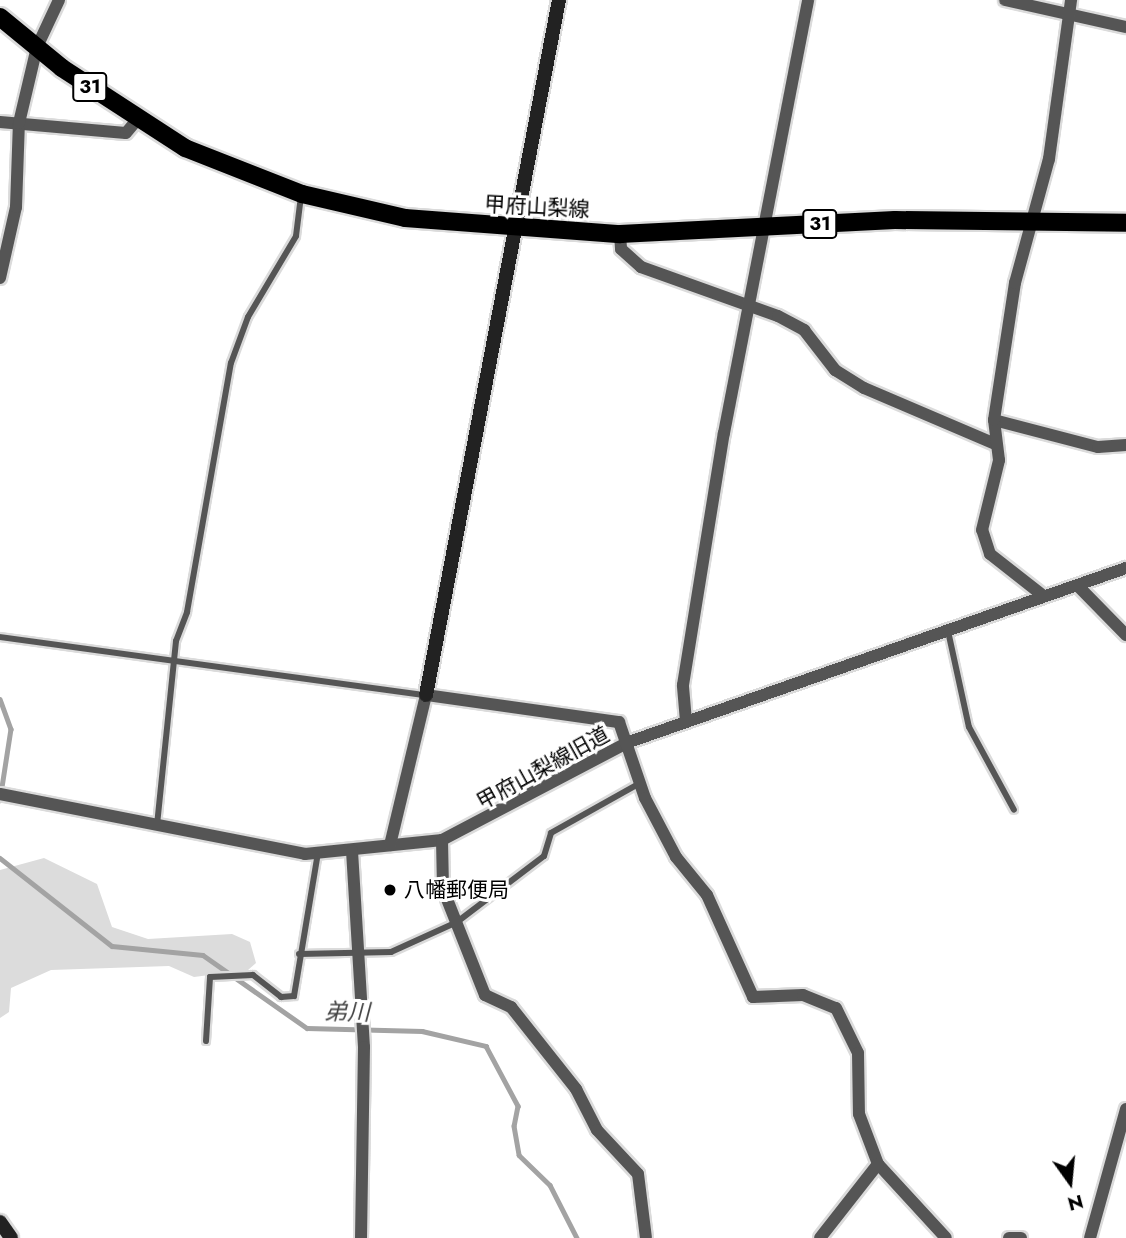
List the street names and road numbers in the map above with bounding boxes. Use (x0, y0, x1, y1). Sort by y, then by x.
road number: 31 (71, 72, 109, 102)
street label: 甲府山梨線 (484, 192, 590, 222)
road number: 31 (801, 208, 839, 240)
street label: 甲府山梨線旧道 (473, 721, 613, 815)

